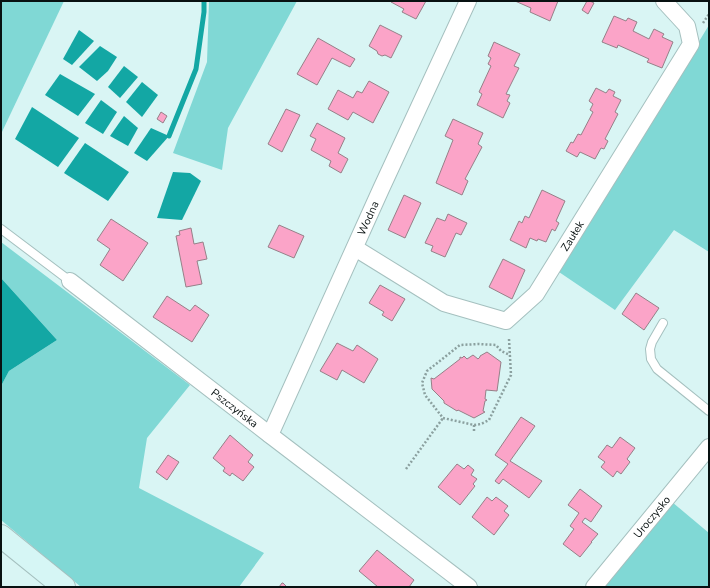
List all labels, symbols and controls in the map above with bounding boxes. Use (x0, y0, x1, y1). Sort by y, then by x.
street label: Wodna (354, 198, 382, 238)
street label: Zaułek (557, 217, 587, 254)
street label: Pszczyńska (208, 385, 262, 431)
street label: Uroczysko (630, 492, 674, 541)

